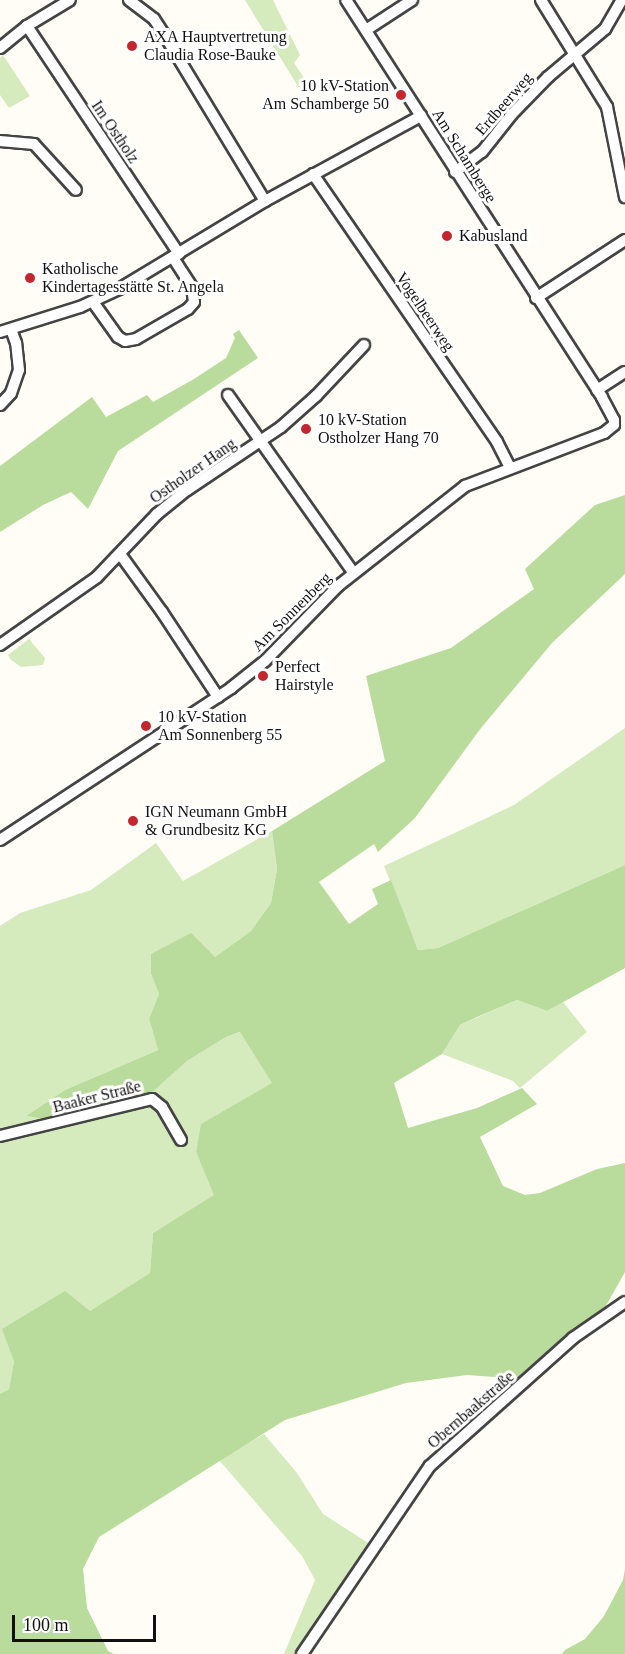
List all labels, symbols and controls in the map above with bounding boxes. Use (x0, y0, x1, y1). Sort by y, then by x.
place label: AXA Hauptvertretung Claudia Rose-Bauke (144, 27, 288, 65)
marker: AXA Hauptvertretung Claudia Rose-Bauke (125, 39, 139, 53)
street label: Erdbeerweg (471, 69, 537, 139)
place label: 10 kV-Station Am Schamberge 50 (262, 76, 389, 114)
marker: 10 kV-Station Am Schamberge 50 (394, 88, 408, 102)
street label: Im Ostholz (87, 97, 143, 167)
street label: Am Schamberge (428, 106, 500, 206)
place label: Kabusland (459, 226, 527, 246)
marker: Kabusland (440, 229, 454, 243)
place label: Katholische Kindertagesstätte St. Angela (42, 259, 225, 297)
street label: Vogelbeerweg (392, 269, 458, 355)
marker: Katholische Kindertagesstätte St. Angela (23, 271, 37, 285)
place label: 10 kV-Station Ostholzer Hang 70 (318, 410, 439, 448)
marker: 10 kV-Station Ostholzer Hang 70 (299, 422, 313, 436)
street label: Ostholzer Hang (146, 434, 240, 508)
street label: Am Sonnenberg (248, 568, 336, 656)
place label: Perfect Hairstyle (275, 657, 334, 695)
marker: Perfect Hairstyle (256, 669, 270, 683)
place label: 10 kV-Station Am Sonnenberg 55 (158, 707, 282, 745)
marker: 10 kV-Station Am Sonnenberg 55 (139, 719, 153, 733)
place label: IGN Neumann GmbH & Grundbesitz KG (145, 802, 287, 840)
marker: IGN Neumann GmbH & Grundbesitz KG (126, 814, 140, 828)
street label: Baaker Straße (51, 1077, 143, 1117)
street label: Obernbaakstraße (424, 1367, 518, 1453)
scale bar (15, 1603, 159, 1641)
text: 100 m (23, 1615, 69, 1635)

